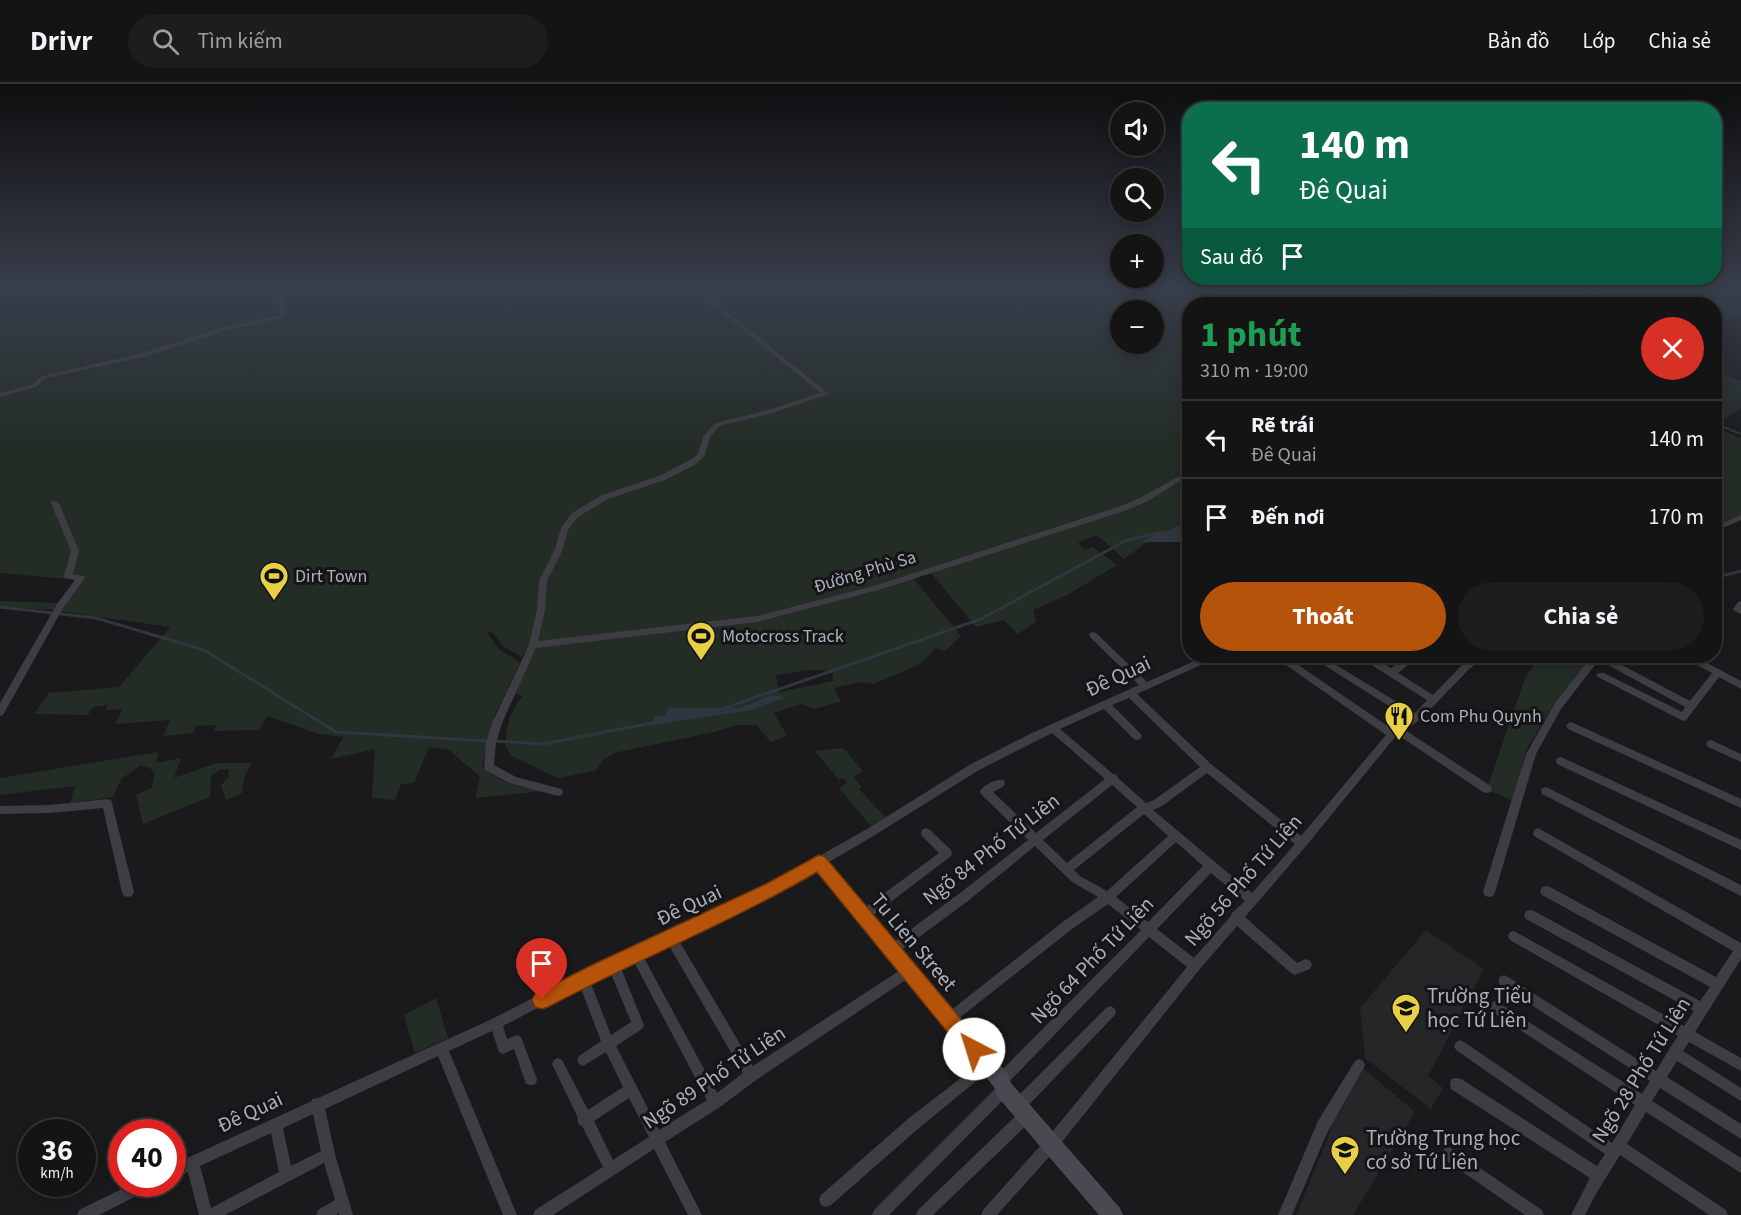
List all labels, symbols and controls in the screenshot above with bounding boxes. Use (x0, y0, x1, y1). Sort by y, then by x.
search box (128, 14, 548, 68)
text: Drivr (30, 21, 92, 61)
icon: search (149, 25, 182, 58)
text: Tìm kiếm (197, 25, 283, 57)
text: Bản đồ (1488, 26, 1549, 56)
text: Lớp (1582, 26, 1615, 56)
text: Chia sẻ (1648, 26, 1711, 56)
map controls (1110, 102, 1164, 354)
button: sound (1110, 102, 1164, 156)
text: 140 m (1299, 115, 1410, 175)
icon: left (1200, 126, 1278, 204)
button: search (1110, 168, 1164, 222)
text: Đê Quai (1299, 171, 1388, 210)
button: + (1110, 234, 1164, 288)
icon: arrive (1276, 240, 1309, 273)
text: Sau đó (1200, 241, 1264, 273)
button: − (1110, 300, 1164, 354)
text: 1 phút (1200, 309, 1302, 360)
button: close (1641, 317, 1704, 380)
text: 310 m · 19:00 (1200, 357, 1308, 385)
text: Rẽ trái (1251, 409, 1314, 441)
icon: left (1200, 423, 1233, 456)
text: 140 m (1649, 423, 1704, 455)
text: Đê Quai (1251, 441, 1317, 469)
icon: arrive (1200, 501, 1233, 534)
text: Đến nơi (1251, 501, 1325, 533)
text: 170 m (1649, 501, 1704, 533)
street label: Đường Phù Sa (811, 545, 919, 599)
sports icon: Dirt Town (258, 560, 290, 602)
place label: Dirt Town (295, 564, 367, 589)
button: Thoát (1200, 582, 1446, 651)
button: Chia sẻ (1458, 582, 1704, 651)
sports icon: Motocross Track (685, 620, 717, 662)
place label: Motocross Track (722, 624, 844, 649)
street label: Đê Quai (1080, 648, 1156, 704)
restaurant icon: Com Phu Quynh (1383, 700, 1415, 742)
place label: Com Phu Quynh (1420, 704, 1542, 729)
street label: Ngõ 84 Phố Tứ Liên (916, 786, 1066, 912)
street label: Ngõ 56 Phố Tứ Liên (1177, 807, 1309, 953)
street label: Đê Quai (651, 877, 727, 933)
street label: Tu Lien Street (864, 886, 964, 998)
street label: Ngõ 64 Phố Tứ Liên (1023, 890, 1161, 1030)
pin (516, 938, 567, 1000)
icon: arrive (525, 947, 558, 980)
place label: Trường Tiểu học Tứ Liên (1427, 981, 1532, 1035)
street label: Ngõ 28 Phố Tứ Liên (1584, 991, 1698, 1149)
school or university icon: Trường Tiểu học Tứ Liên (1390, 992, 1422, 1034)
position arrow (942, 1017, 1006, 1081)
street label: Ngõ 89 Phố Tử Liên (637, 1018, 791, 1136)
street label: Đê Quai (212, 1084, 288, 1140)
speed limit sign: 40 (108, 1119, 186, 1197)
place label: Trường Trung học cơ sở Tứ Liên (1366, 1123, 1521, 1177)
text: 36 (41, 1129, 73, 1172)
school or university icon: Trường Trung học cơ sở Tứ Liên (1329, 1134, 1361, 1176)
text: km/h (40, 1163, 74, 1184)

